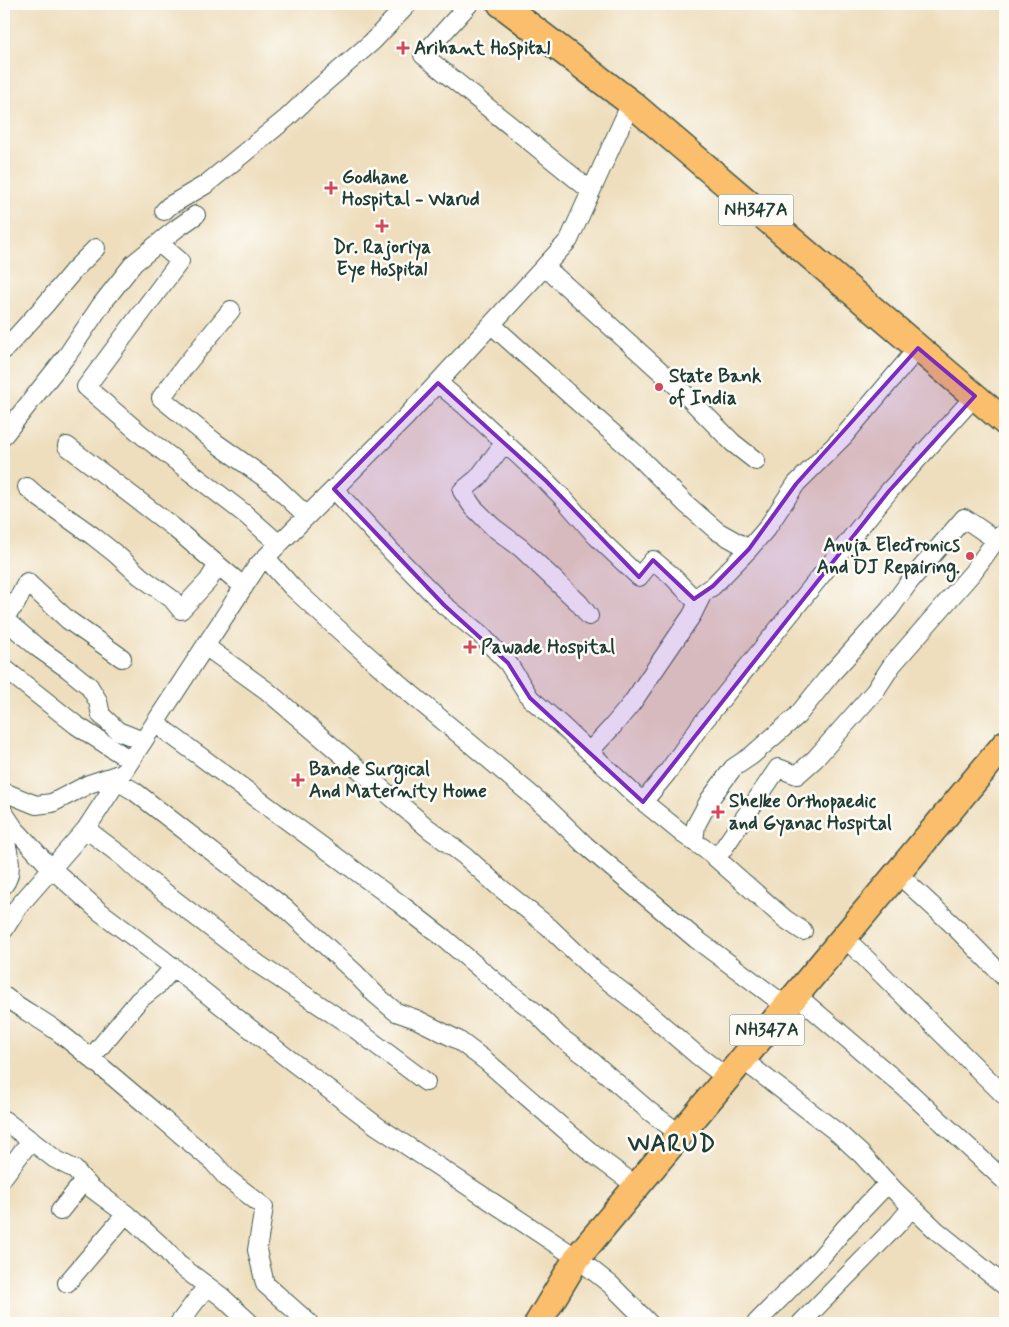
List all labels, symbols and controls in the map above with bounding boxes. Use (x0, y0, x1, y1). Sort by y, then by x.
place label: Arihant Hospital (414, 36, 550, 61)
marker: Arihant Hospital (396, 41, 410, 55)
place label: Godhane Hospital - Warud (342, 165, 480, 212)
marker: Godhane Hospital - Warud (324, 181, 338, 195)
road number: NH347A (718, 194, 794, 226)
marker: Dr. Rajoriya Eye Hospital (375, 219, 389, 233)
place label: Dr. Rajoriya Eye Hospital (333, 235, 431, 283)
place label: State Bank of India (669, 364, 762, 411)
marker: State Bank of India (653, 381, 665, 393)
place label: Anuja Electronics And DJ Repairing. (817, 533, 961, 583)
marker: Anuja Electronics And DJ Repairing. (964, 550, 976, 562)
place label: Pawade Hospital (481, 635, 615, 660)
marker: Pawade Hospital (463, 640, 477, 654)
place label: Bande Surgical And Maternity Home (309, 757, 487, 804)
marker: Bande Surgical And Maternity Home (291, 773, 305, 787)
place label: Shelke Orthopaedic and Gyanac Hospital (729, 789, 892, 837)
marker: Shelke Orthopaedic and Gyanac Hospital (711, 805, 725, 819)
road number: NH347A (730, 1014, 804, 1046)
district label: WARUD (627, 1129, 716, 1160)

